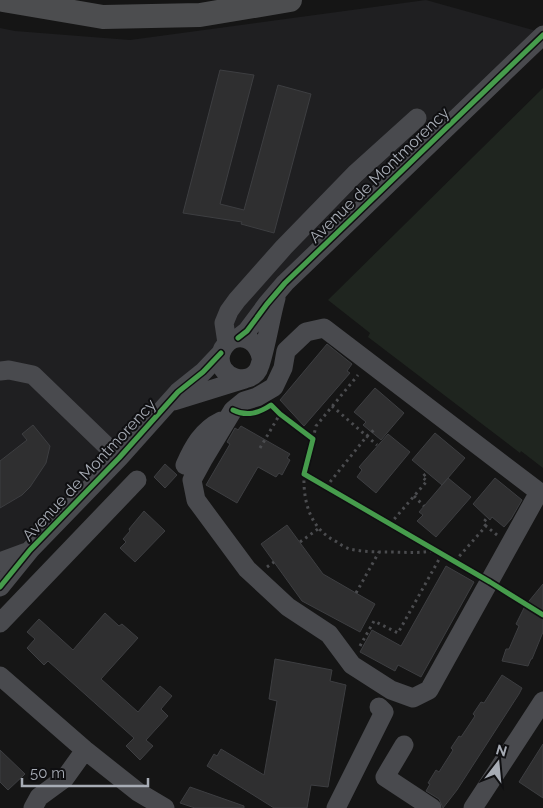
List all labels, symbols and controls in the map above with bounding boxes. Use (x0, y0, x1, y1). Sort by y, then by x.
street label: Avenue de Montmorency (305, 103, 453, 247)
street label: Avenue de Montmorency (18, 395, 160, 545)
north arrow (473, 738, 523, 788)
text: N (494, 741, 509, 760)
scale bar (22, 756, 149, 788)
text: 50 m (30, 764, 65, 782)

